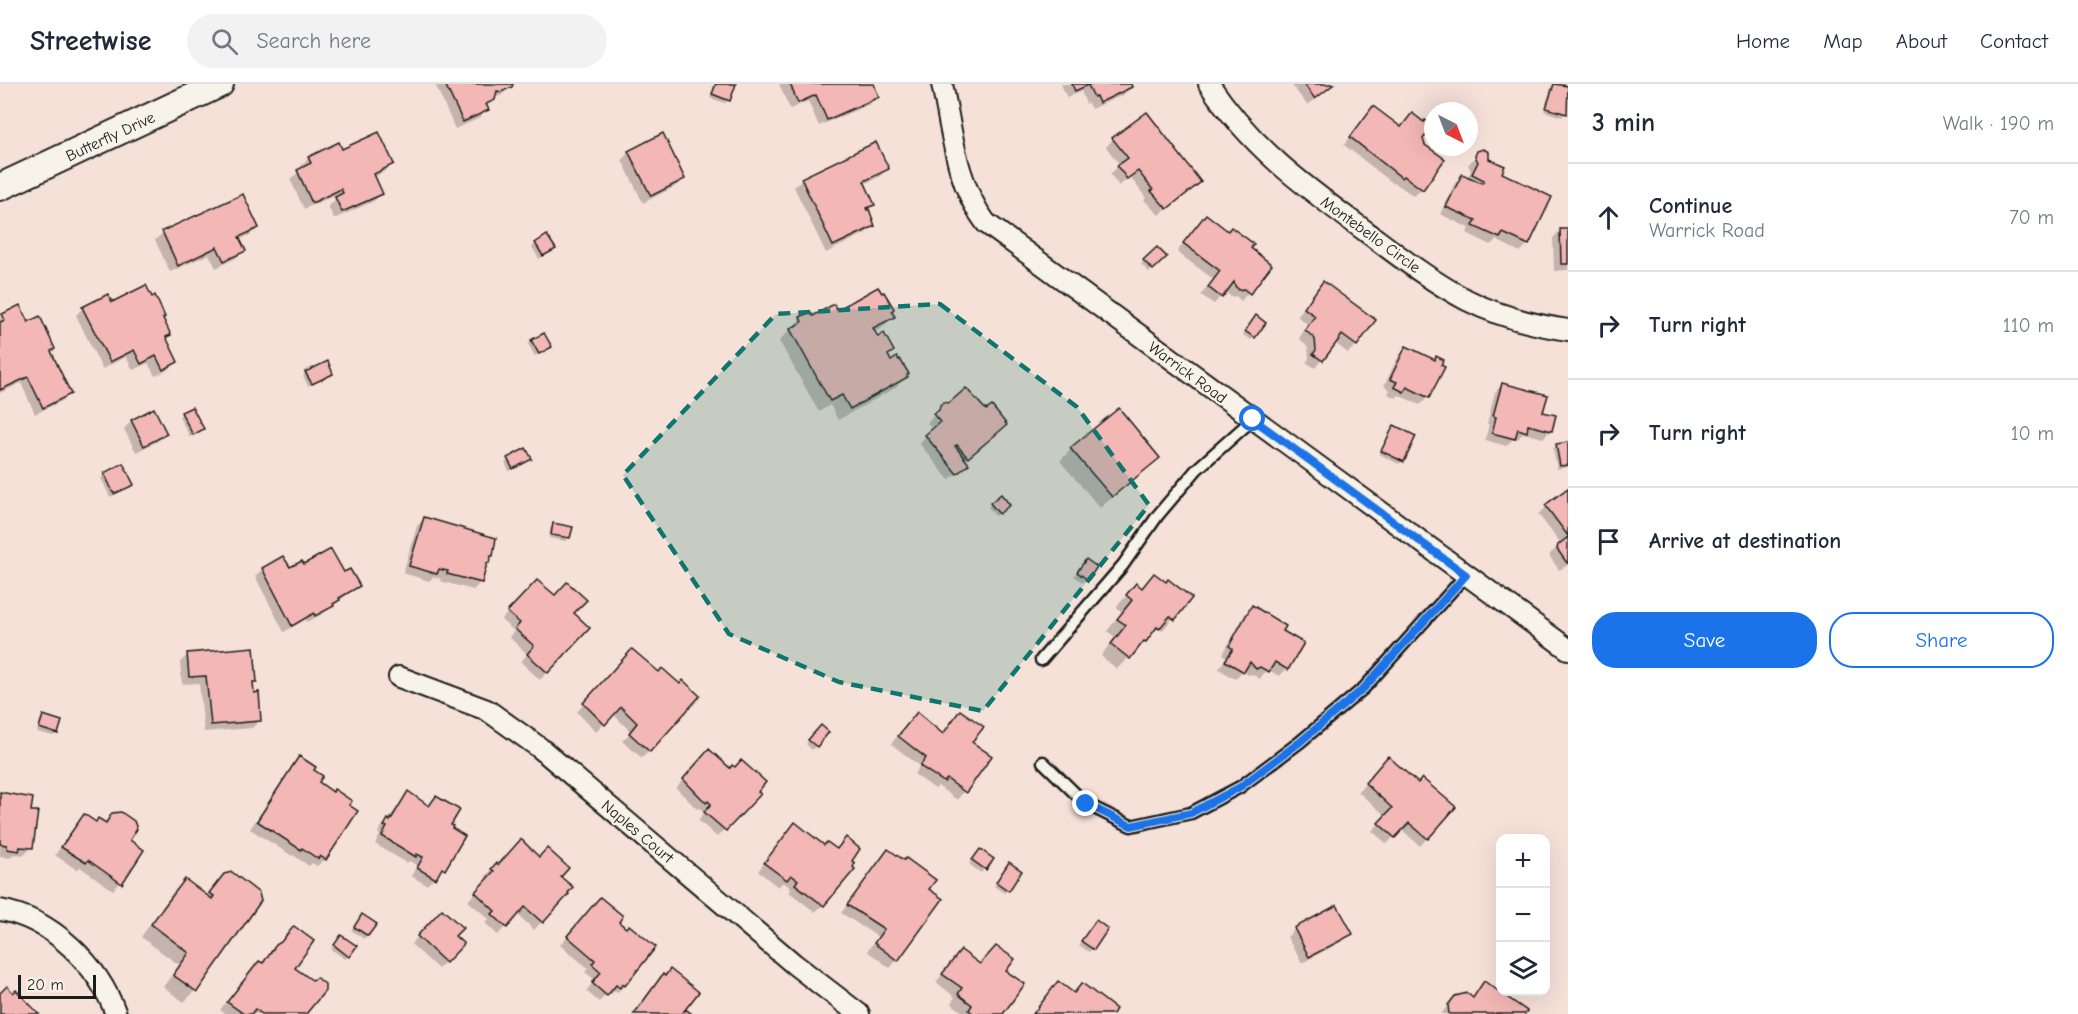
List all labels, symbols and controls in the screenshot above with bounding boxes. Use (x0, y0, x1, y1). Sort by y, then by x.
search box (187, 14, 607, 68)
text: Streetwise (30, 25, 151, 57)
icon: search (208, 25, 241, 58)
text: Search here (256, 28, 371, 54)
text: Home (1736, 29, 1790, 53)
text: Map (1823, 29, 1863, 53)
text: About (1896, 29, 1947, 53)
text: Contact (1980, 29, 2048, 53)
north arrow (1424, 102, 1478, 156)
street label: Butterfly Drive (63, 108, 158, 165)
text: 3 min (1592, 108, 1655, 138)
text: Walk · 190 m (1943, 112, 2054, 135)
street label: Montebello Circle (1317, 193, 1424, 277)
text: Continue (1649, 193, 1732, 219)
icon: ahead (1592, 201, 1625, 234)
text: 70 m (2009, 206, 2054, 229)
text: Warrick Road (1649, 219, 1765, 242)
icon: right (1592, 309, 1625, 342)
text: Turn right (1649, 312, 1746, 338)
text: 110 m (2003, 314, 2054, 337)
street label: Warrick Road (1145, 338, 1230, 407)
route start (1239, 405, 1265, 431)
icon: right (1592, 417, 1625, 450)
text: Turn right (1649, 420, 1746, 446)
text: 10 m (2011, 422, 2054, 445)
icon: arrive (1592, 525, 1625, 558)
text: Arrive at destination (1649, 528, 1841, 554)
button: Save (1592, 612, 1817, 668)
button: Share (1829, 612, 2054, 668)
route end (1072, 790, 1098, 816)
street label: Naples Court (598, 797, 677, 867)
map controls (1496, 834, 1550, 996)
button: + (1496, 834, 1550, 888)
button: − (1496, 888, 1550, 942)
button: layers (1496, 942, 1550, 996)
scale bar (18, 972, 96, 1000)
text: 20 m (27, 976, 64, 994)

